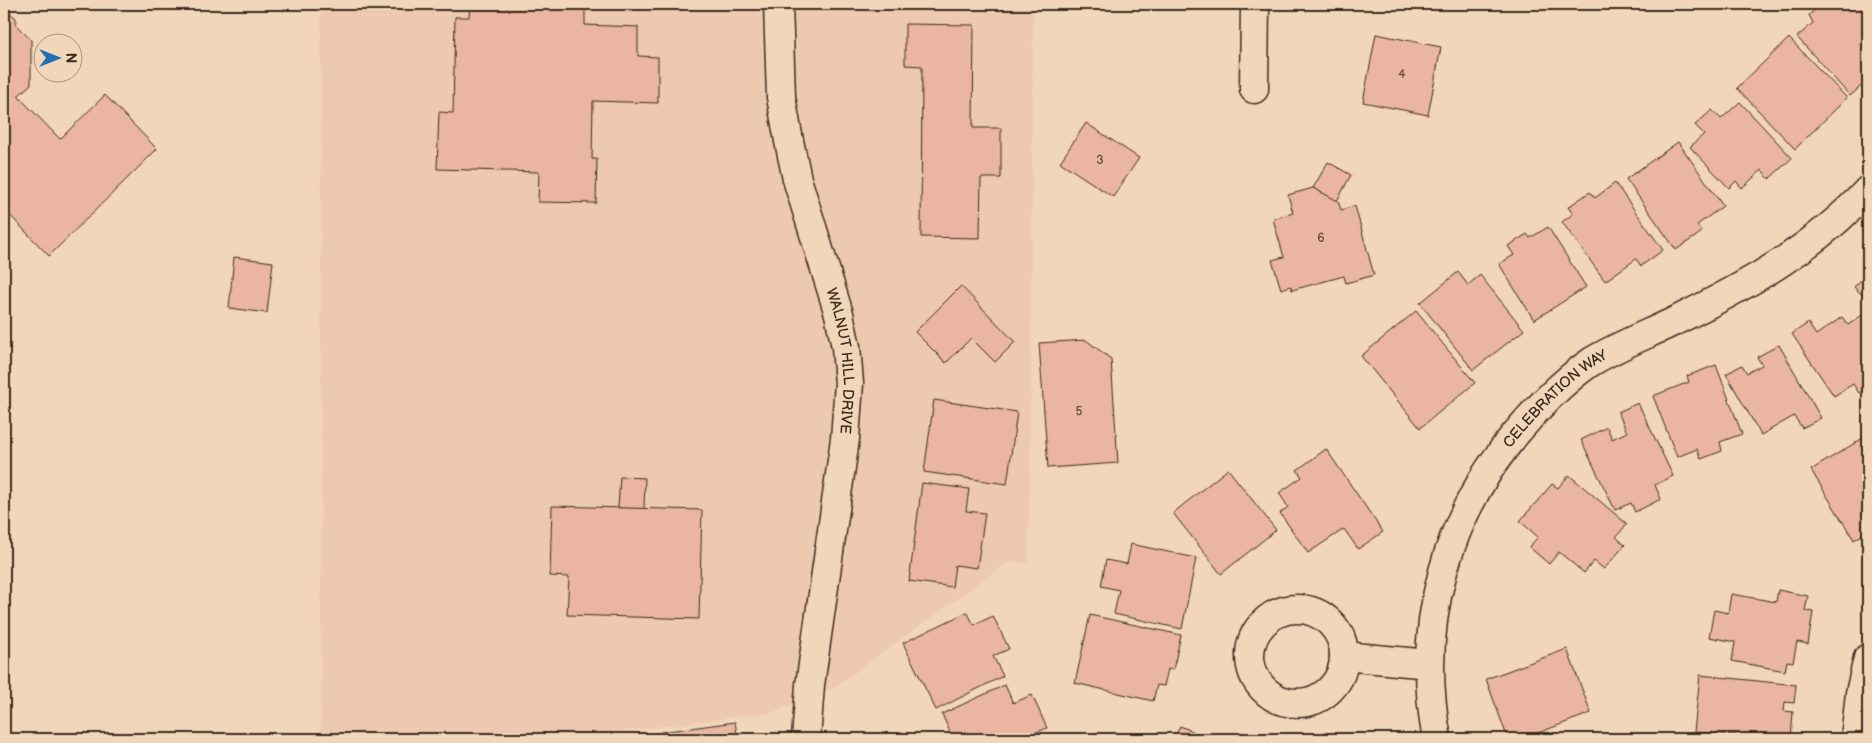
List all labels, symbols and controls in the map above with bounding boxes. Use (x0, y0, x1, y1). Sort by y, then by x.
north arrow (32, 32, 82, 82)
text: N (62, 53, 79, 63)
house number: 4 (1398, 67, 1406, 82)
house number: 3 (1096, 153, 1104, 168)
house number: 6 (1317, 231, 1325, 246)
street label: WALNUT HILL DRIVE (821, 286, 858, 435)
street label: CELEBRATION WAY (1499, 346, 1611, 452)
house number: 5 (1076, 404, 1083, 419)

